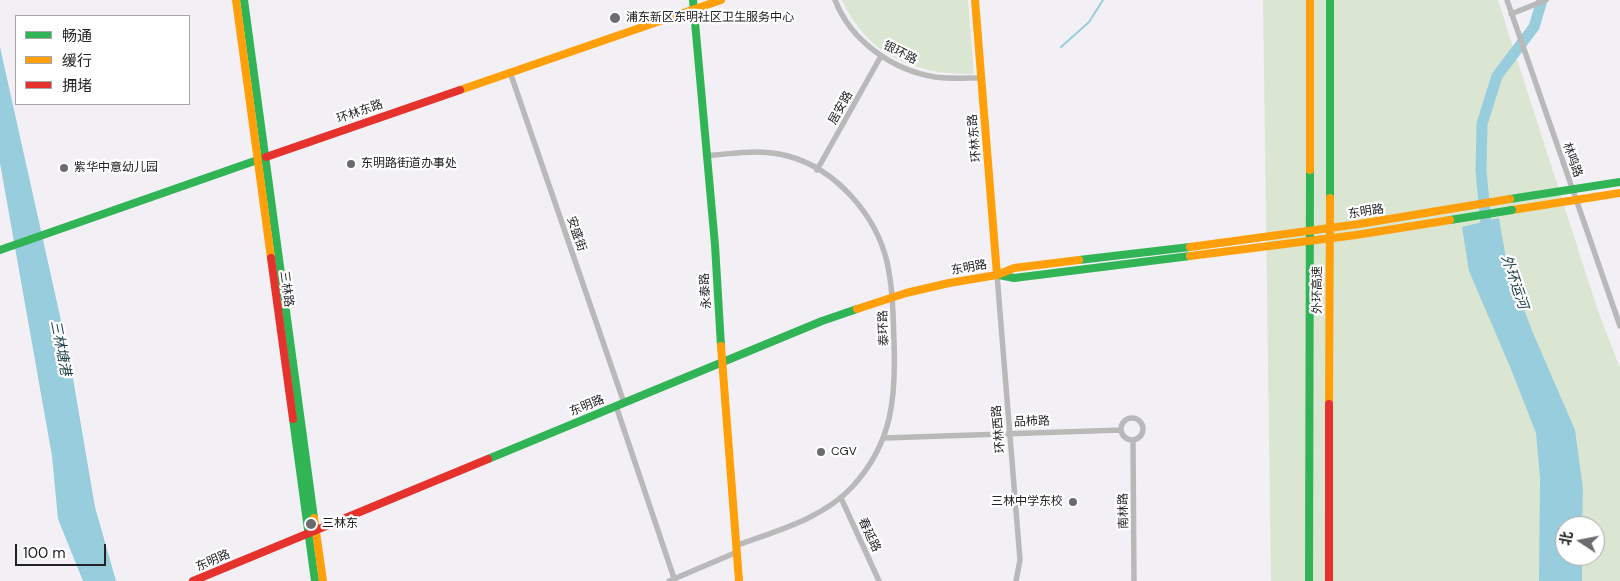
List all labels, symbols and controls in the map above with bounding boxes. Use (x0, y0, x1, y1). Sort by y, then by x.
marker: 浦东新区东明社区卫生服务中心 (608, 11, 622, 25)
place label: 浦东新区东明社区卫生服务中心 (626, 11, 794, 25)
legend (15, 15, 190, 105)
text: 畅通 (62, 26, 92, 46)
street label: 银环路 (881, 38, 919, 68)
text: 缓行 (62, 51, 92, 71)
text: 拥堵 (62, 76, 92, 96)
street label: 居安路 (826, 89, 856, 127)
street label: 环林东路 (335, 97, 385, 127)
street label: 环林东路 (966, 113, 984, 163)
street label: 林鸣路 (1559, 141, 1585, 179)
place label: 东明路街道办事处 (361, 157, 457, 171)
marker: 东明路街道办事处 (345, 158, 357, 170)
place label: 紫华中意幼儿园 (74, 161, 158, 175)
marker: 紫华中意幼儿园 (58, 162, 70, 174)
street label: 东明路 (1347, 202, 1385, 222)
street label: 安盛街 (563, 215, 589, 253)
water label: 外环运河 (1497, 253, 1531, 311)
street label: 东明路 (950, 258, 988, 278)
street label: 外环高速 (1311, 266, 1325, 314)
street label: 三林路 (276, 270, 296, 308)
street label: 永泰路 (698, 273, 714, 309)
street label: 泰环路 (876, 310, 892, 346)
water label: 三林塘港 (46, 319, 74, 377)
street label: 东明路 (568, 393, 606, 419)
street label: 环林西路 (990, 404, 1008, 454)
street label: 品柿路 (1014, 414, 1050, 430)
place label: CGV (831, 445, 857, 459)
marker: CGV (815, 446, 827, 458)
street label: 南林路 (1116, 493, 1132, 529)
place label: 三林中学东校 (991, 495, 1063, 509)
marker: 三林中学东校 (1067, 496, 1079, 508)
street label: 春延路 (855, 516, 883, 554)
north arrow (1555, 516, 1605, 566)
marker: 三林东 (304, 517, 318, 531)
place label: 三林东 (322, 517, 358, 531)
text: 北 (1556, 530, 1576, 547)
scale bar (18, 534, 109, 566)
text: 100 m (23, 543, 66, 563)
street label: 东明路 (194, 547, 232, 575)

